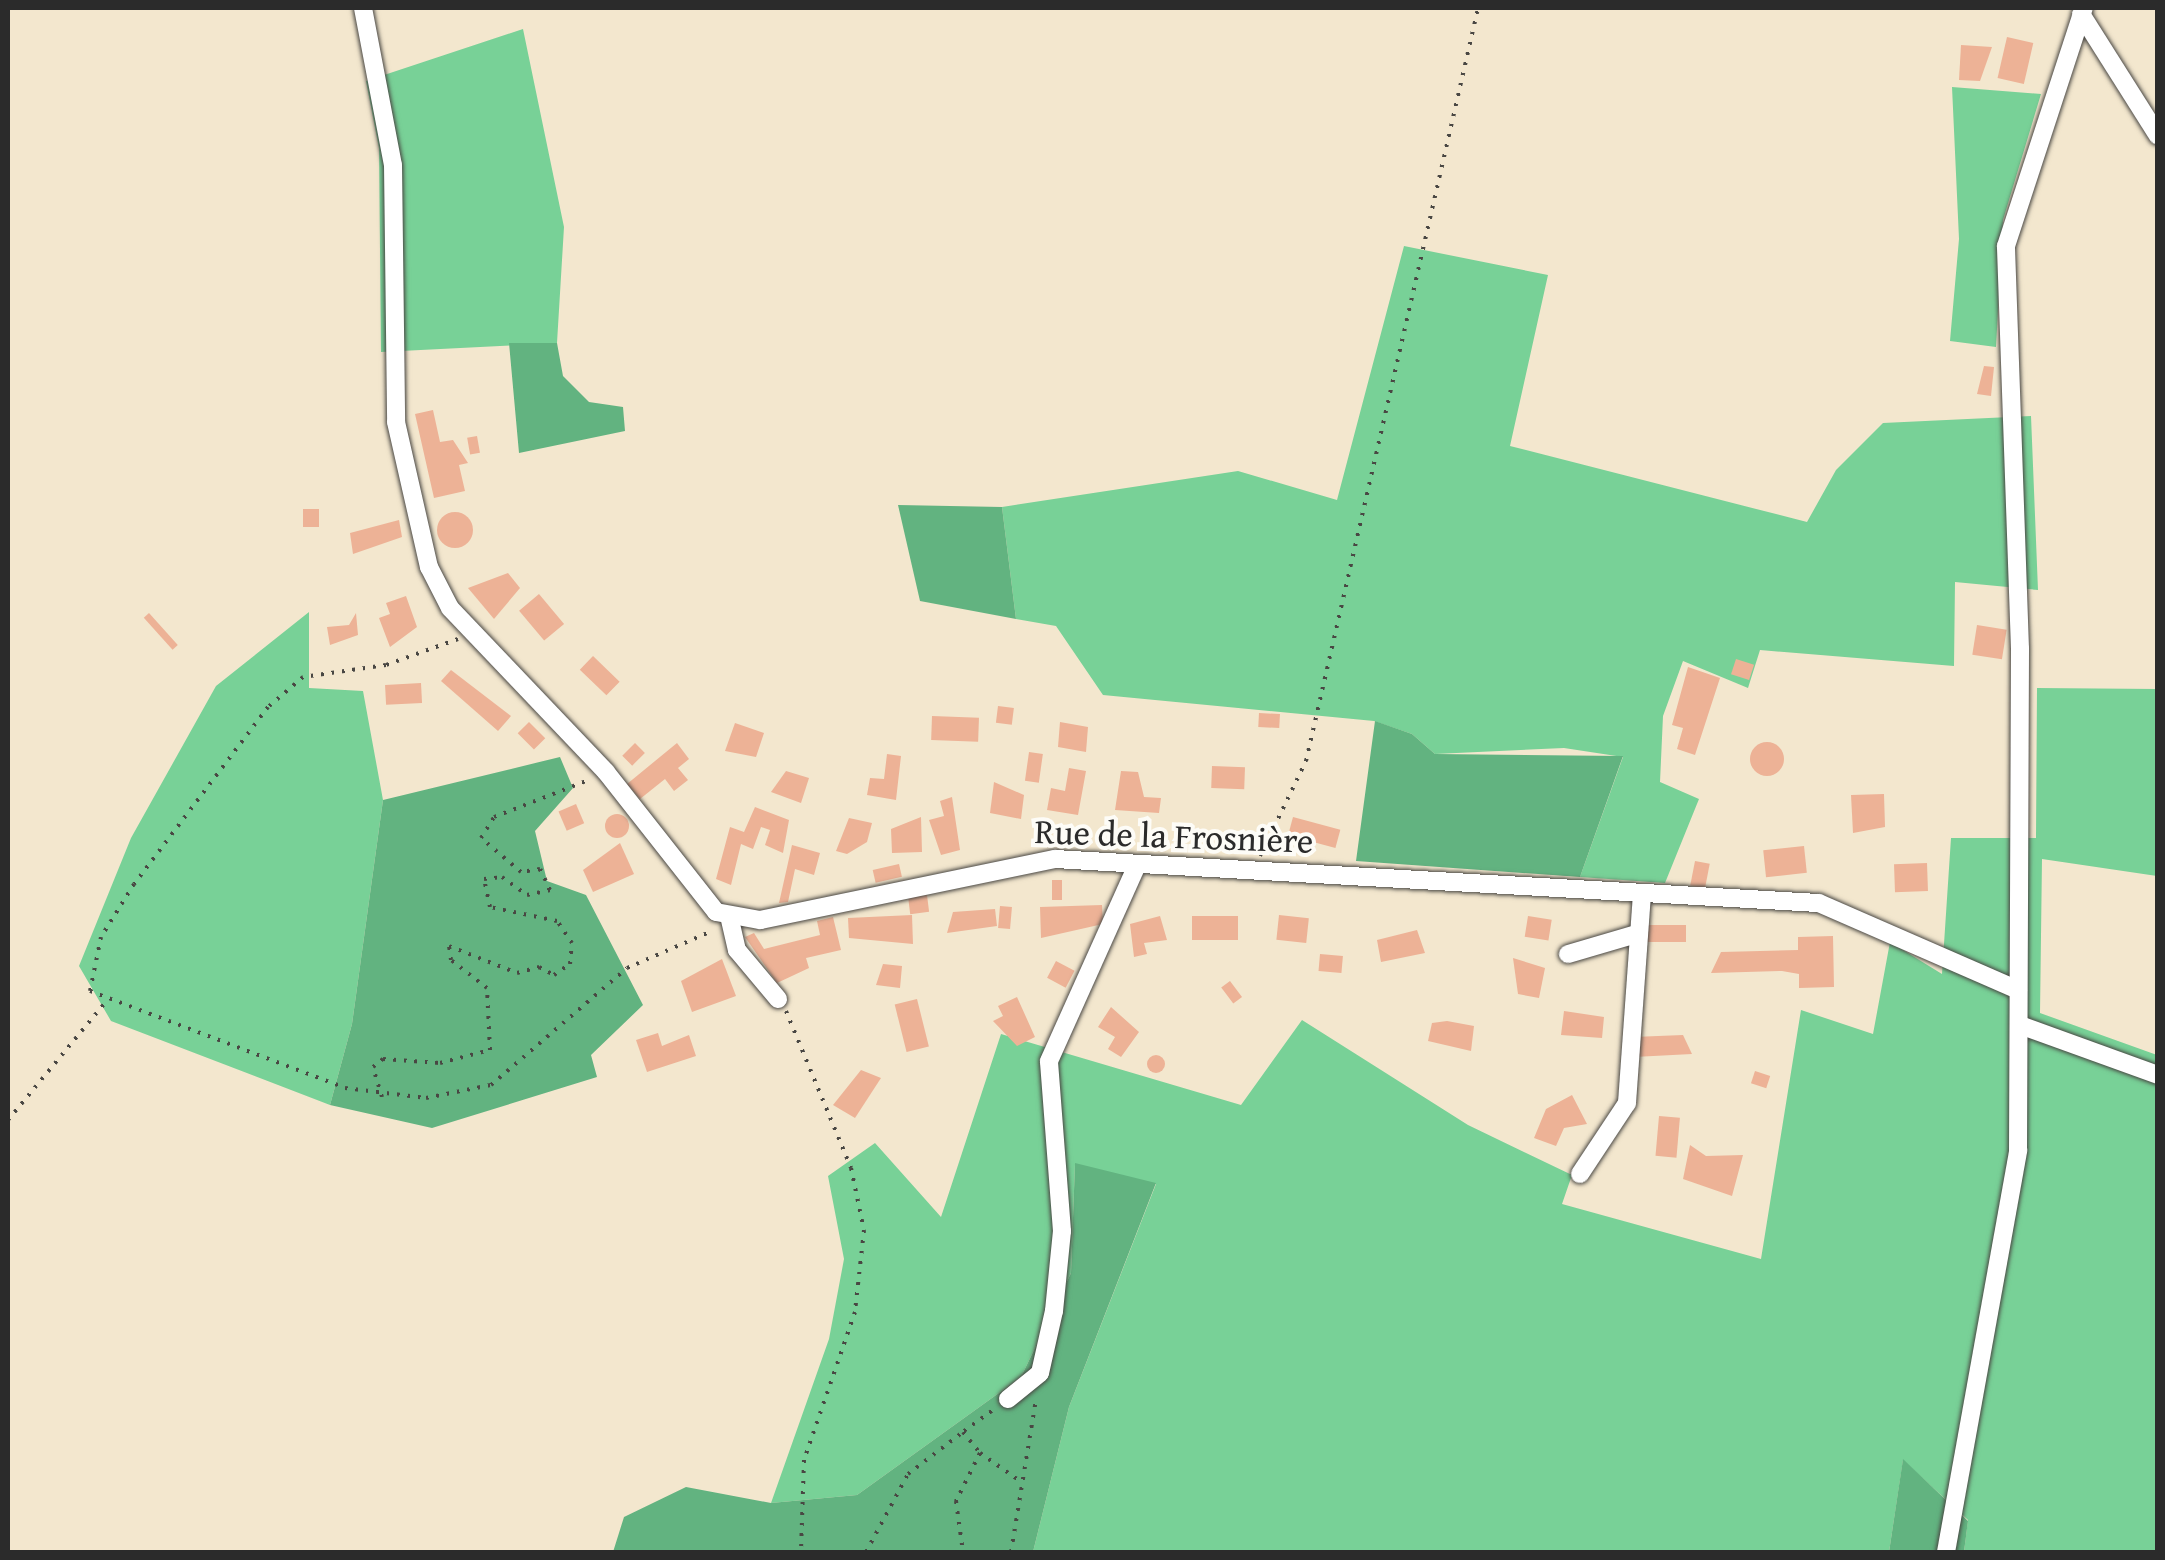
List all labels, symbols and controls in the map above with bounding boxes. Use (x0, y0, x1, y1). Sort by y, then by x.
street label: Rue de la Frosnière (1034, 810, 1314, 862)

